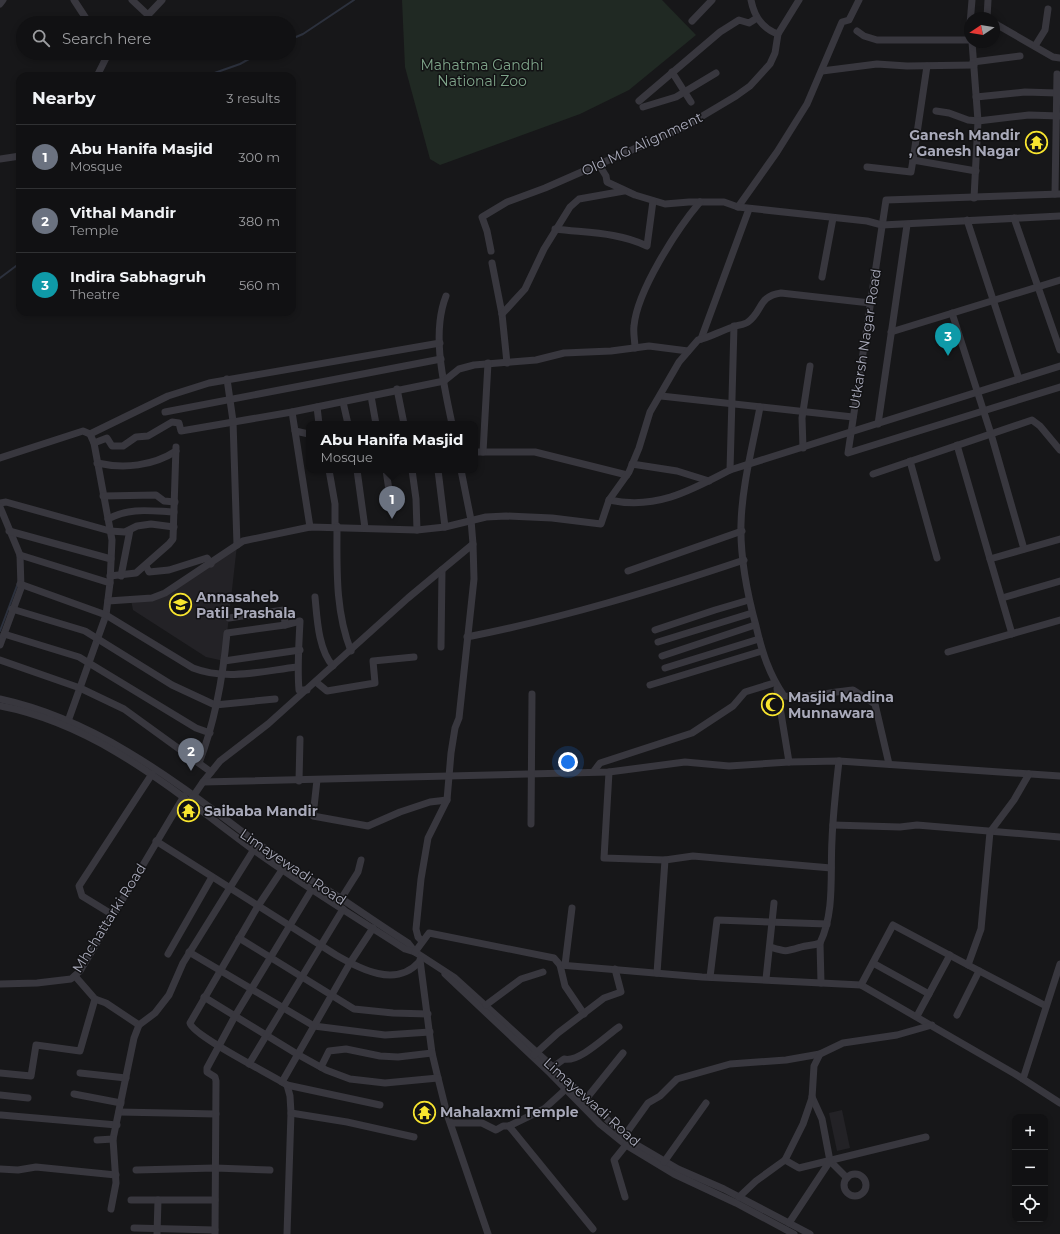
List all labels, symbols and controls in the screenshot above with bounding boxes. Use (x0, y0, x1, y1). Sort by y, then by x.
north arrow (964, 12, 1000, 48)
search box (16, 16, 296, 60)
icon: search (30, 27, 52, 49)
text: Search here (62, 29, 151, 48)
park label: Mahatma Gandhi National Zoo (420, 56, 544, 90)
text: Nearby (32, 88, 96, 108)
text: 3 results (226, 90, 280, 106)
street label: Old MG Alignment (579, 108, 706, 180)
place label: Ganesh Mandir , Ganesh Nagar (909, 126, 1020, 160)
temple icon: Ganesh Mandir , Ganesh Nagar (1023, 130, 1049, 156)
text: Abu Hanifa Masjid (70, 139, 213, 158)
text: 1 (42, 149, 48, 165)
text: 300 m (238, 149, 280, 165)
text: Mosque (70, 158, 122, 174)
text: Vithal Mandir (70, 203, 176, 222)
text: 2 (41, 213, 49, 229)
text: 380 m (239, 213, 280, 229)
text: Temple (70, 222, 119, 238)
text: Indira Sabhagruh (70, 267, 206, 286)
street label: Utkarsh Nagar Road (845, 267, 885, 411)
text: 3 (41, 277, 49, 293)
text: 560 m (239, 277, 280, 293)
text: Theatre (70, 286, 120, 302)
pin: 3 (935, 323, 961, 356)
popup (306, 421, 478, 473)
text: Abu Hanifa Masjid (321, 430, 463, 449)
text: Mosque (321, 449, 373, 465)
pin: 1 (379, 486, 405, 519)
place label: Annasaheb Patil Prashala (195, 588, 296, 622)
school or university icon: Annasaheb Patil Prashala (168, 592, 194, 618)
place label: Masjid Madina Munnawara (788, 688, 894, 722)
mosque icon: Masjid Madina Munnawara (759, 692, 785, 718)
pin: 2 (178, 738, 204, 771)
your location (558, 752, 578, 772)
temple icon: Saibaba Mandir (176, 798, 202, 824)
place label: Saibaba Mandir (204, 802, 318, 820)
street label: Limayewadi Road (236, 825, 350, 909)
street label: Mhchattarki Road (68, 860, 150, 976)
street label: Limayewadi Road (540, 1054, 644, 1150)
temple icon: Mahalaxmi Temple (411, 1099, 437, 1125)
place label: Mahalaxmi Temple (440, 1103, 579, 1121)
map controls (1012, 1114, 1048, 1222)
button: + (1012, 1114, 1048, 1150)
button: − (1012, 1150, 1048, 1186)
button: locate (1012, 1186, 1048, 1222)

